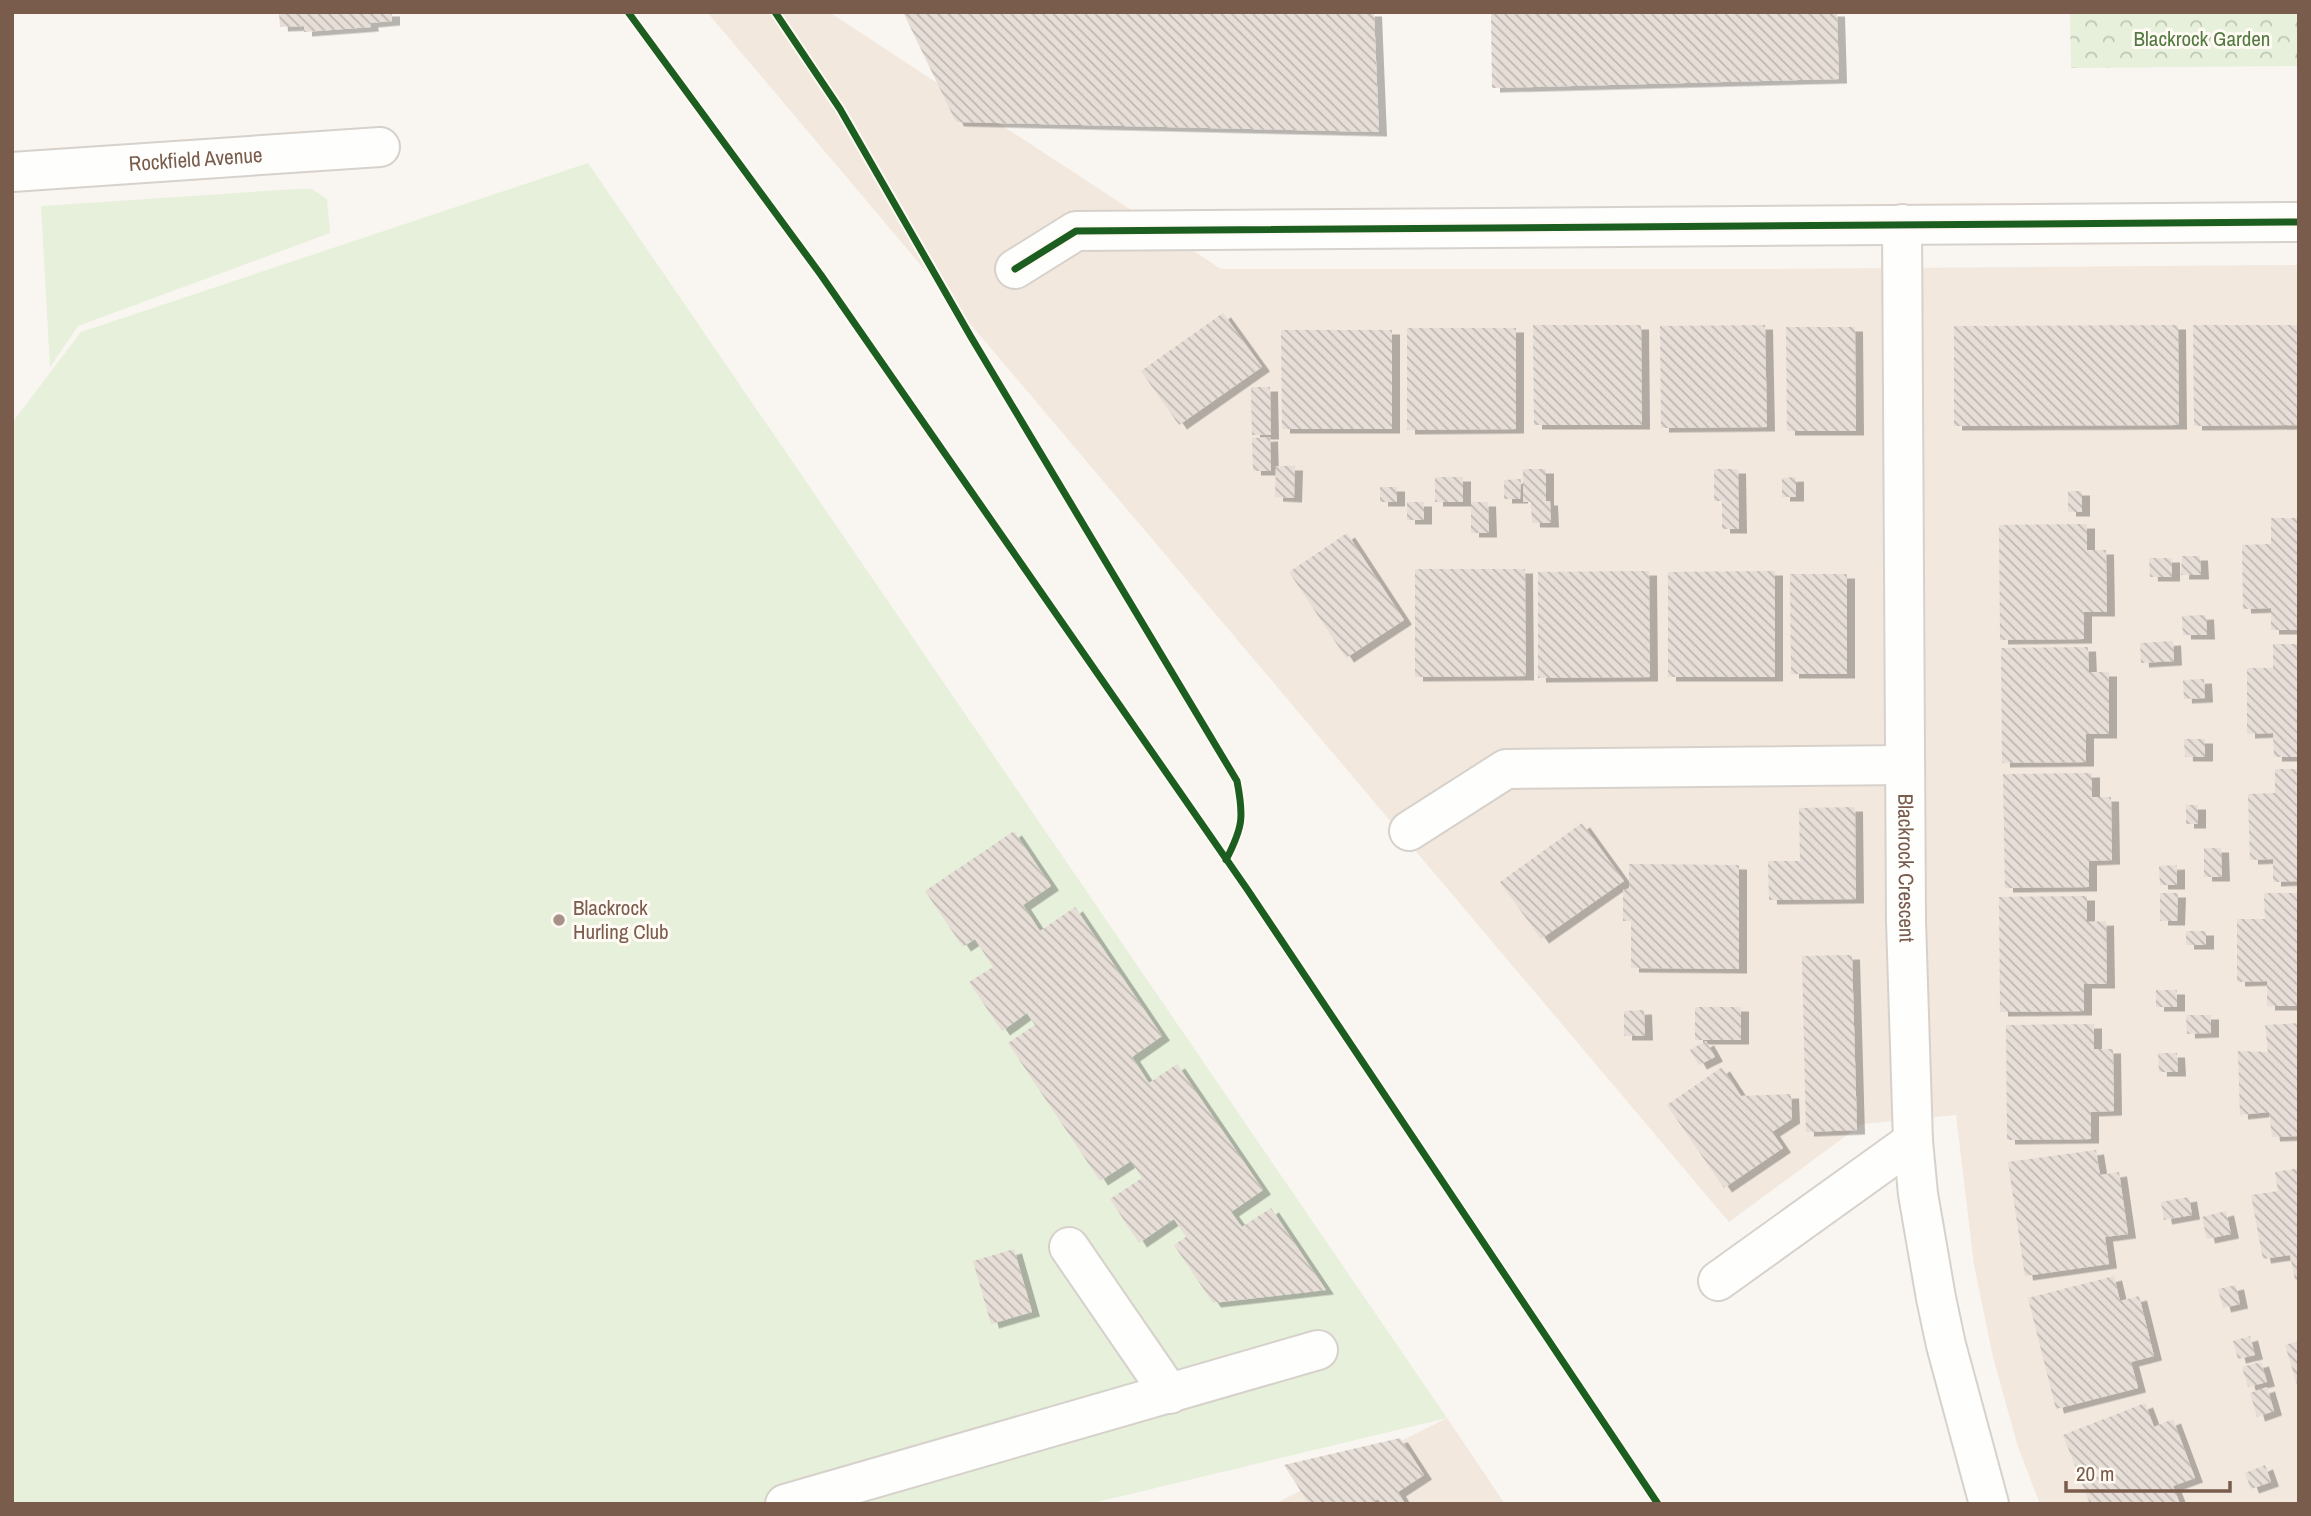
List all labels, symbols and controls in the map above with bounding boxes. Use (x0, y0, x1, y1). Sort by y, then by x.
park label: Blackrock Garden (2134, 24, 2270, 53)
street label: Rockfield Avenue (128, 140, 263, 178)
street label: Blackrock Crescent (1891, 794, 1922, 943)
place label: Blackrock Hurling Club (573, 893, 669, 946)
marker: Blackrock Hurling Club (551, 912, 567, 928)
scale bar (2066, 1450, 2230, 1494)
text: 20 m (2076, 1459, 2114, 1488)

